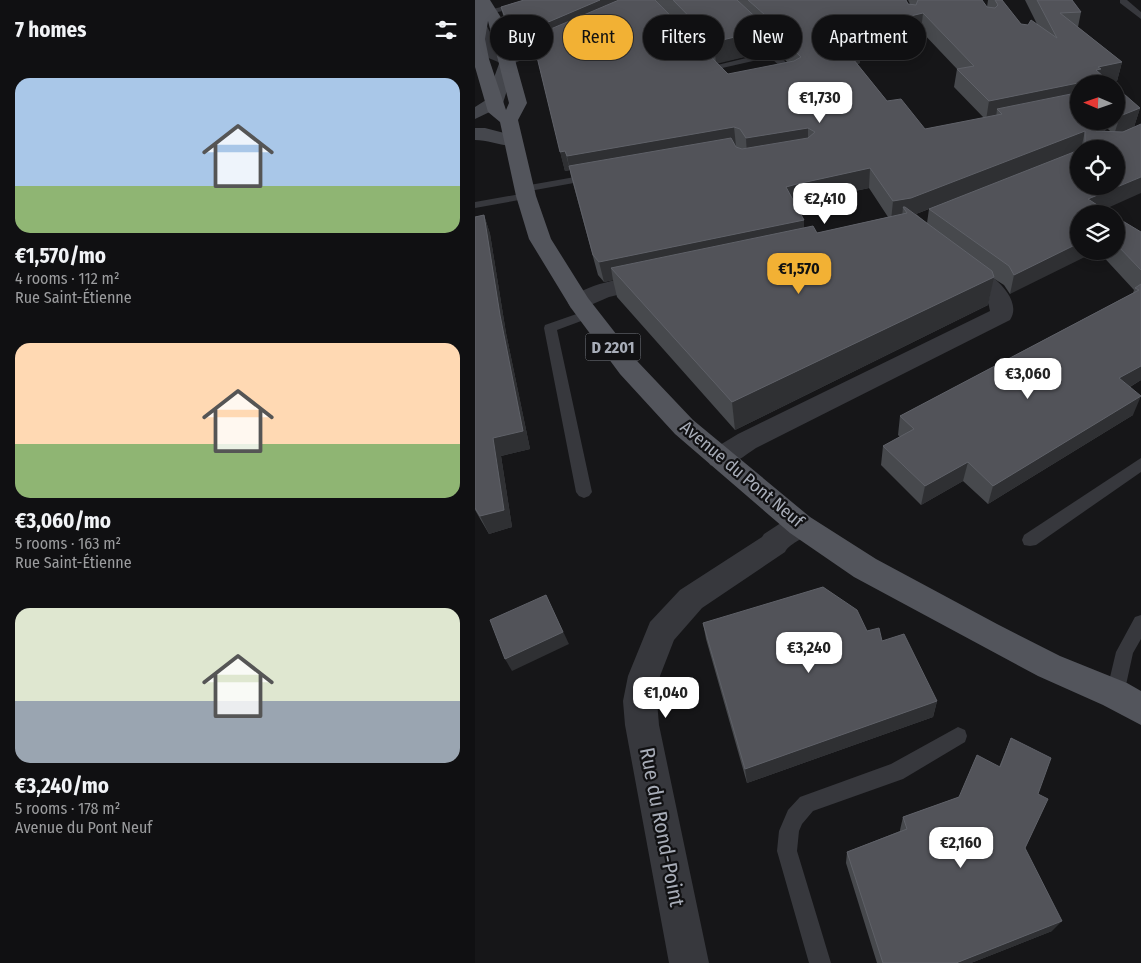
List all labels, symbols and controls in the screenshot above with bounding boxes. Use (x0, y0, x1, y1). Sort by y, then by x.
chip: Buy (490, 15, 553, 60)
chip: Rent (563, 15, 633, 60)
chip: Filters (643, 15, 724, 60)
chip: New (734, 15, 802, 60)
chip: Apartment (812, 15, 926, 60)
icon: filters (432, 16, 460, 44)
text: 7 homes (15, 17, 86, 43)
north arrow (1070, 75, 1125, 130)
map controls (1070, 75, 1125, 260)
pin: €1,730 (779, 82, 861, 124)
text: €1,730 (799, 88, 841, 107)
icon: home (193, 111, 283, 201)
button: locate (1070, 140, 1125, 195)
pin: €2,410 (784, 182, 866, 225)
text: €2,410 (804, 189, 846, 208)
button: layers (1070, 205, 1125, 260)
text: €1,570/mo (15, 243, 106, 269)
pin: €1,570 (758, 252, 840, 295)
text: €1,570 (778, 259, 820, 278)
text: 4 rooms · 112 m² (15, 269, 120, 288)
text: Rue Saint-Étienne (15, 288, 132, 307)
road number: D 2201 (585, 334, 641, 361)
pin: €3,060 (987, 358, 1069, 400)
text: €3,060 (1005, 364, 1051, 383)
icon: home (193, 376, 283, 466)
street label: Avenue du Pont Neuf (676, 416, 809, 533)
text: €3,060/mo (15, 508, 111, 534)
text: 5 rooms · 163 m² (15, 534, 121, 553)
text: Rue Saint-Étienne (15, 553, 132, 572)
pin: €3,240 (768, 632, 850, 674)
text: €3,240 (787, 638, 831, 657)
icon: home (193, 641, 283, 731)
pin: €1,040 (625, 676, 707, 719)
text: €1,040 (644, 683, 688, 702)
street label: Rue du Rond-Point (634, 745, 690, 909)
text: €3,240/mo (15, 773, 109, 799)
text: 5 rooms · 178 m² (15, 799, 120, 818)
text: Avenue du Pont Neuf (15, 818, 152, 837)
pin: €2,160 (920, 826, 1002, 869)
text: €2,160 (940, 833, 982, 852)

